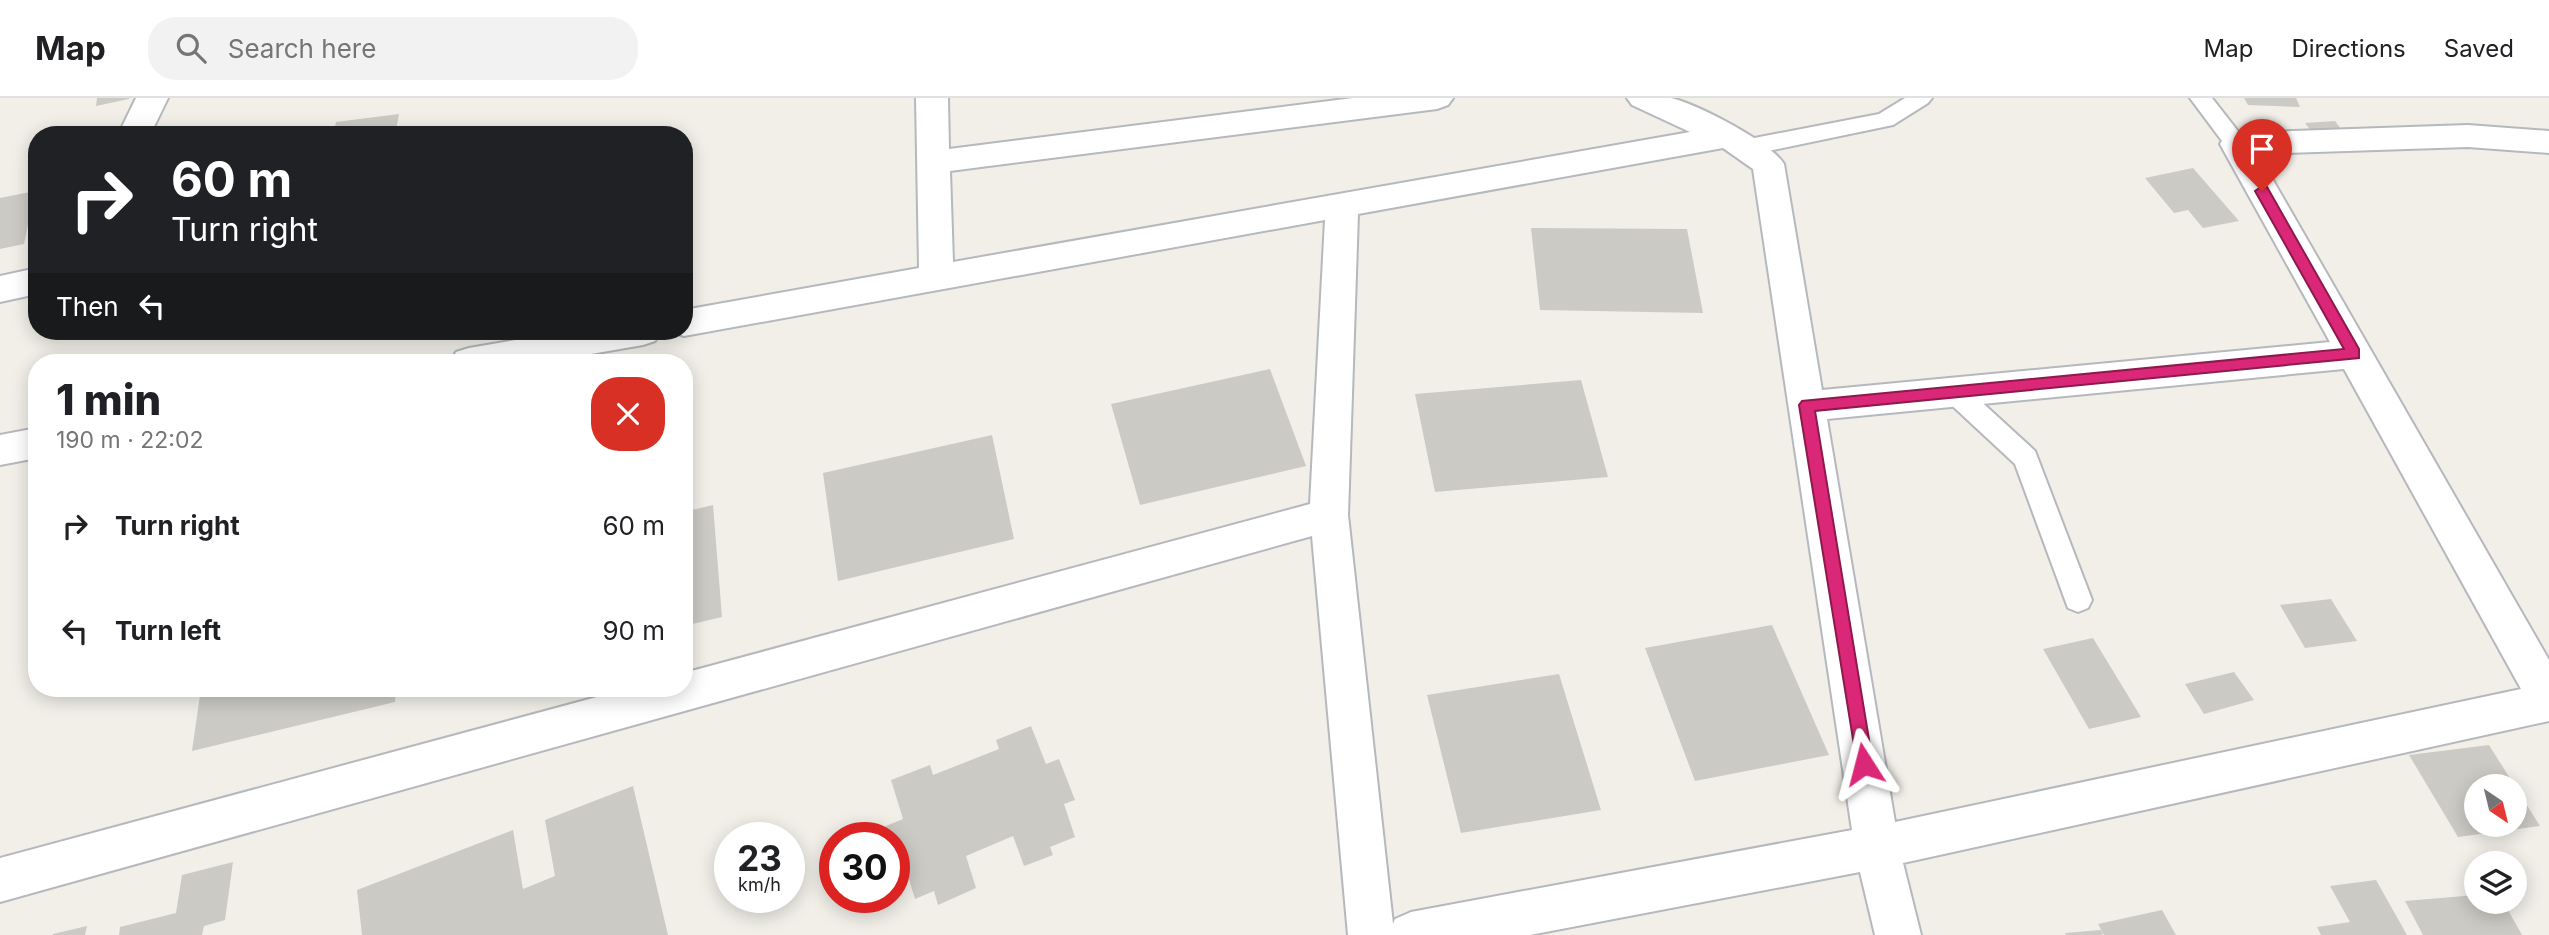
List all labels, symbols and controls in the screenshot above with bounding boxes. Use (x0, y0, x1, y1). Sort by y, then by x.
search box (148, 17, 638, 80)
text: Map (35, 28, 106, 68)
icon: search (172, 29, 210, 67)
text: Search here (228, 33, 376, 64)
text: Map (2204, 34, 2253, 63)
text: Directions (2291, 34, 2406, 63)
text: Saved (2444, 34, 2514, 63)
pin (2232, 119, 2292, 191)
icon: arrive (2243, 130, 2281, 168)
text: 60 m (171, 150, 292, 209)
icon: right (56, 154, 147, 245)
text: Turn right (171, 210, 318, 249)
icon: left (133, 287, 171, 325)
text: Then (56, 291, 119, 322)
text: 1 min (56, 374, 161, 425)
button: close (591, 377, 665, 451)
text: 190 m · 22:02 (56, 426, 204, 454)
icon: right (56, 507, 94, 545)
text: Turn right (115, 510, 240, 541)
text: 60 m (602, 510, 665, 541)
icon: left (56, 612, 94, 650)
text: Turn left (115, 615, 221, 646)
text: 90 m (602, 615, 665, 646)
position arrow (1827, 727, 1901, 801)
north arrow (2464, 774, 2527, 836)
map controls (2464, 774, 2527, 914)
speed limit sign: 30 (819, 822, 910, 913)
text: 23 (737, 837, 782, 879)
button: layers (2464, 851, 2527, 914)
text: km/h (738, 874, 781, 895)

